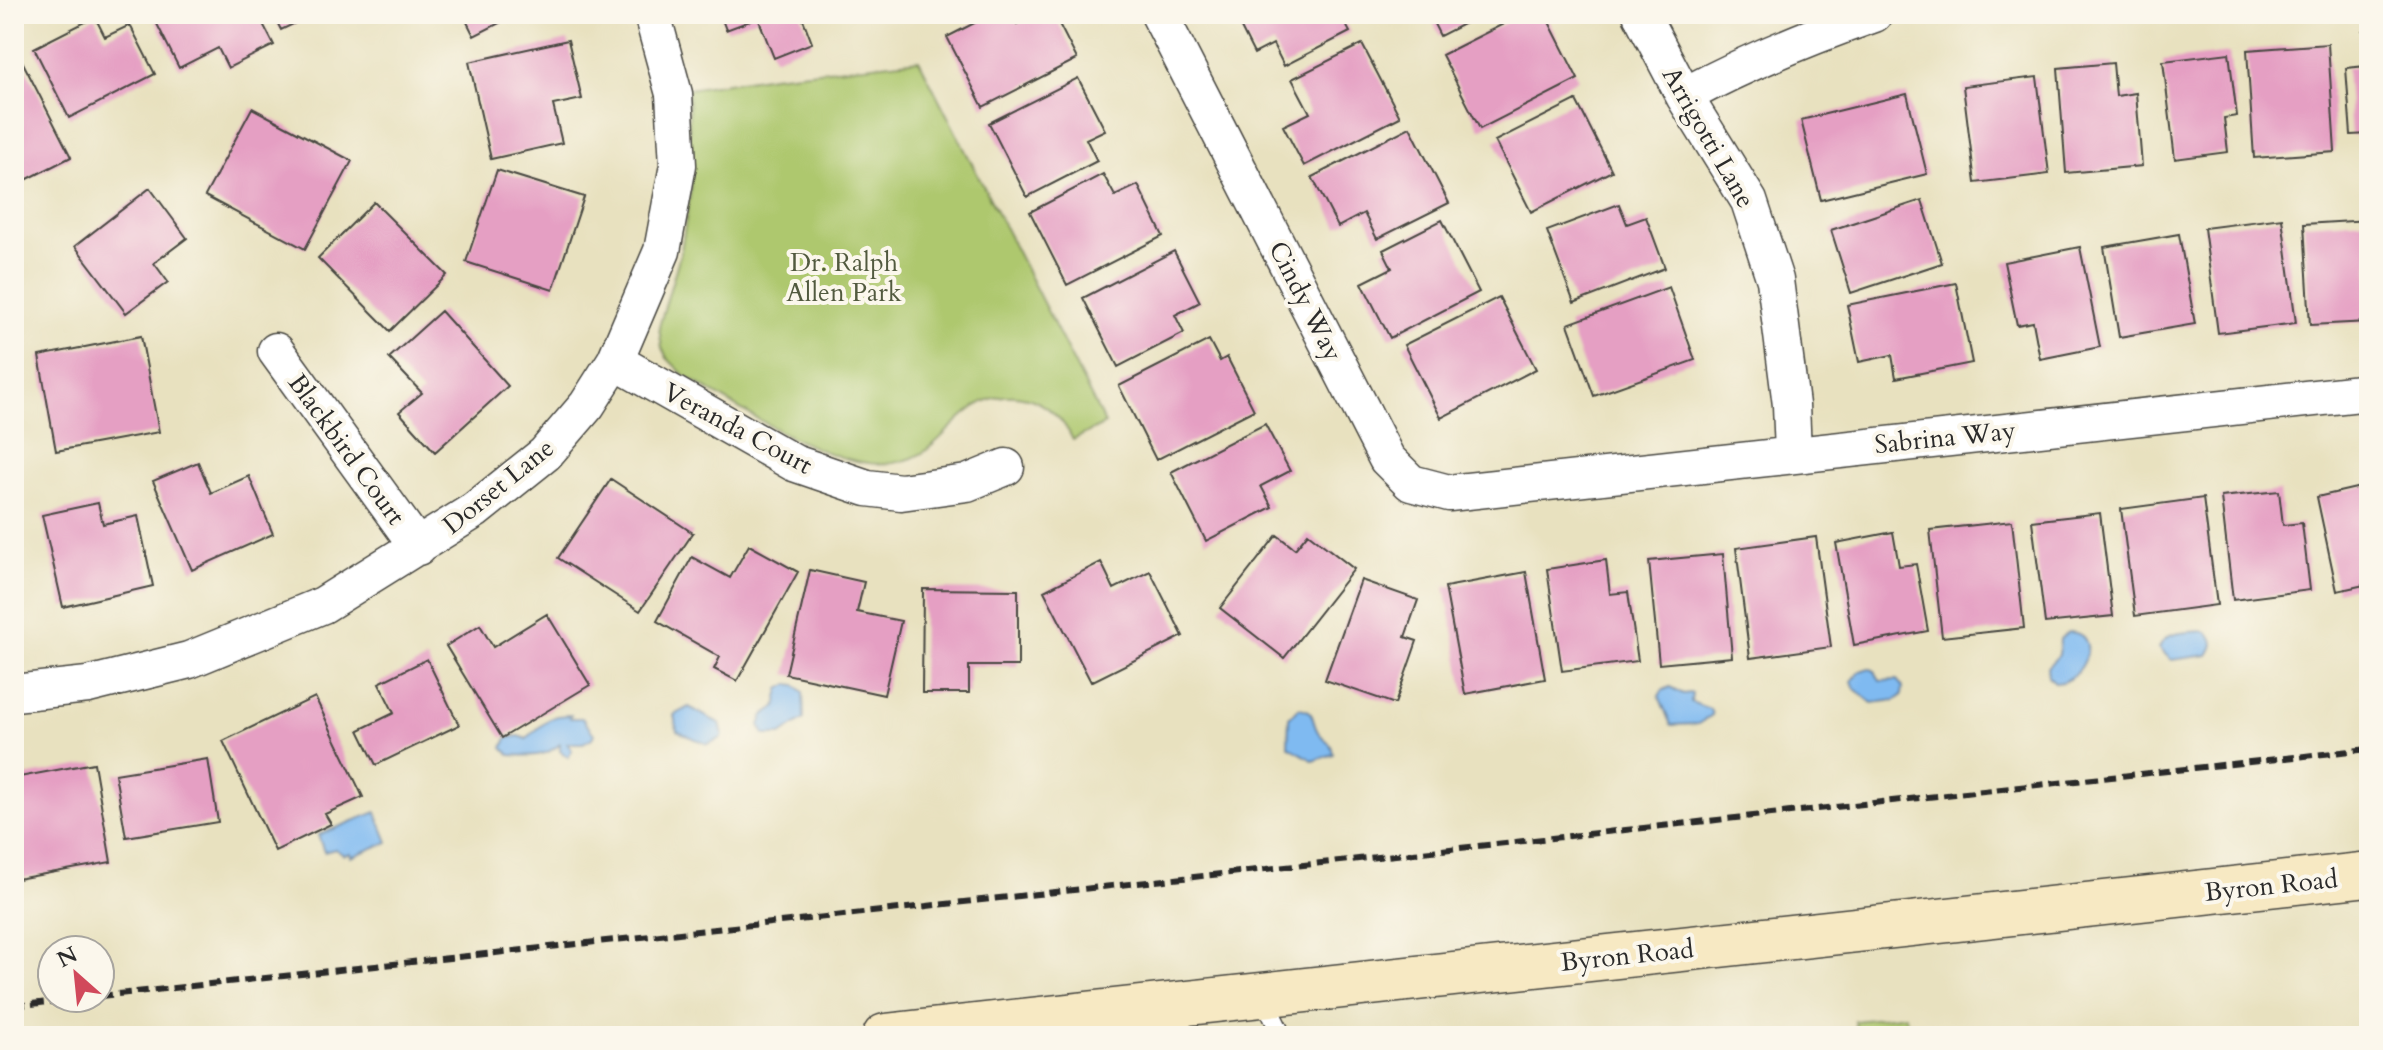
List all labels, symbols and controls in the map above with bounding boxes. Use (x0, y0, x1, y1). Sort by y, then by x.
street label: Arrigotti Lane (1654, 60, 1763, 214)
street label: Cindy Way (1260, 235, 1351, 367)
park label: Dr. Ralph Allen Park (786, 245, 902, 310)
street label: Blackbird Court (280, 367, 413, 532)
street label: Veranda Court (657, 374, 819, 482)
street label: Sabrina Way (1873, 413, 2018, 462)
street label: Dorset Lane (435, 431, 561, 542)
street label: Byron Road (2203, 861, 2340, 910)
street label: Byron Road (1559, 931, 1696, 980)
north arrow (36, 934, 116, 1014)
text: N (52, 939, 83, 975)

